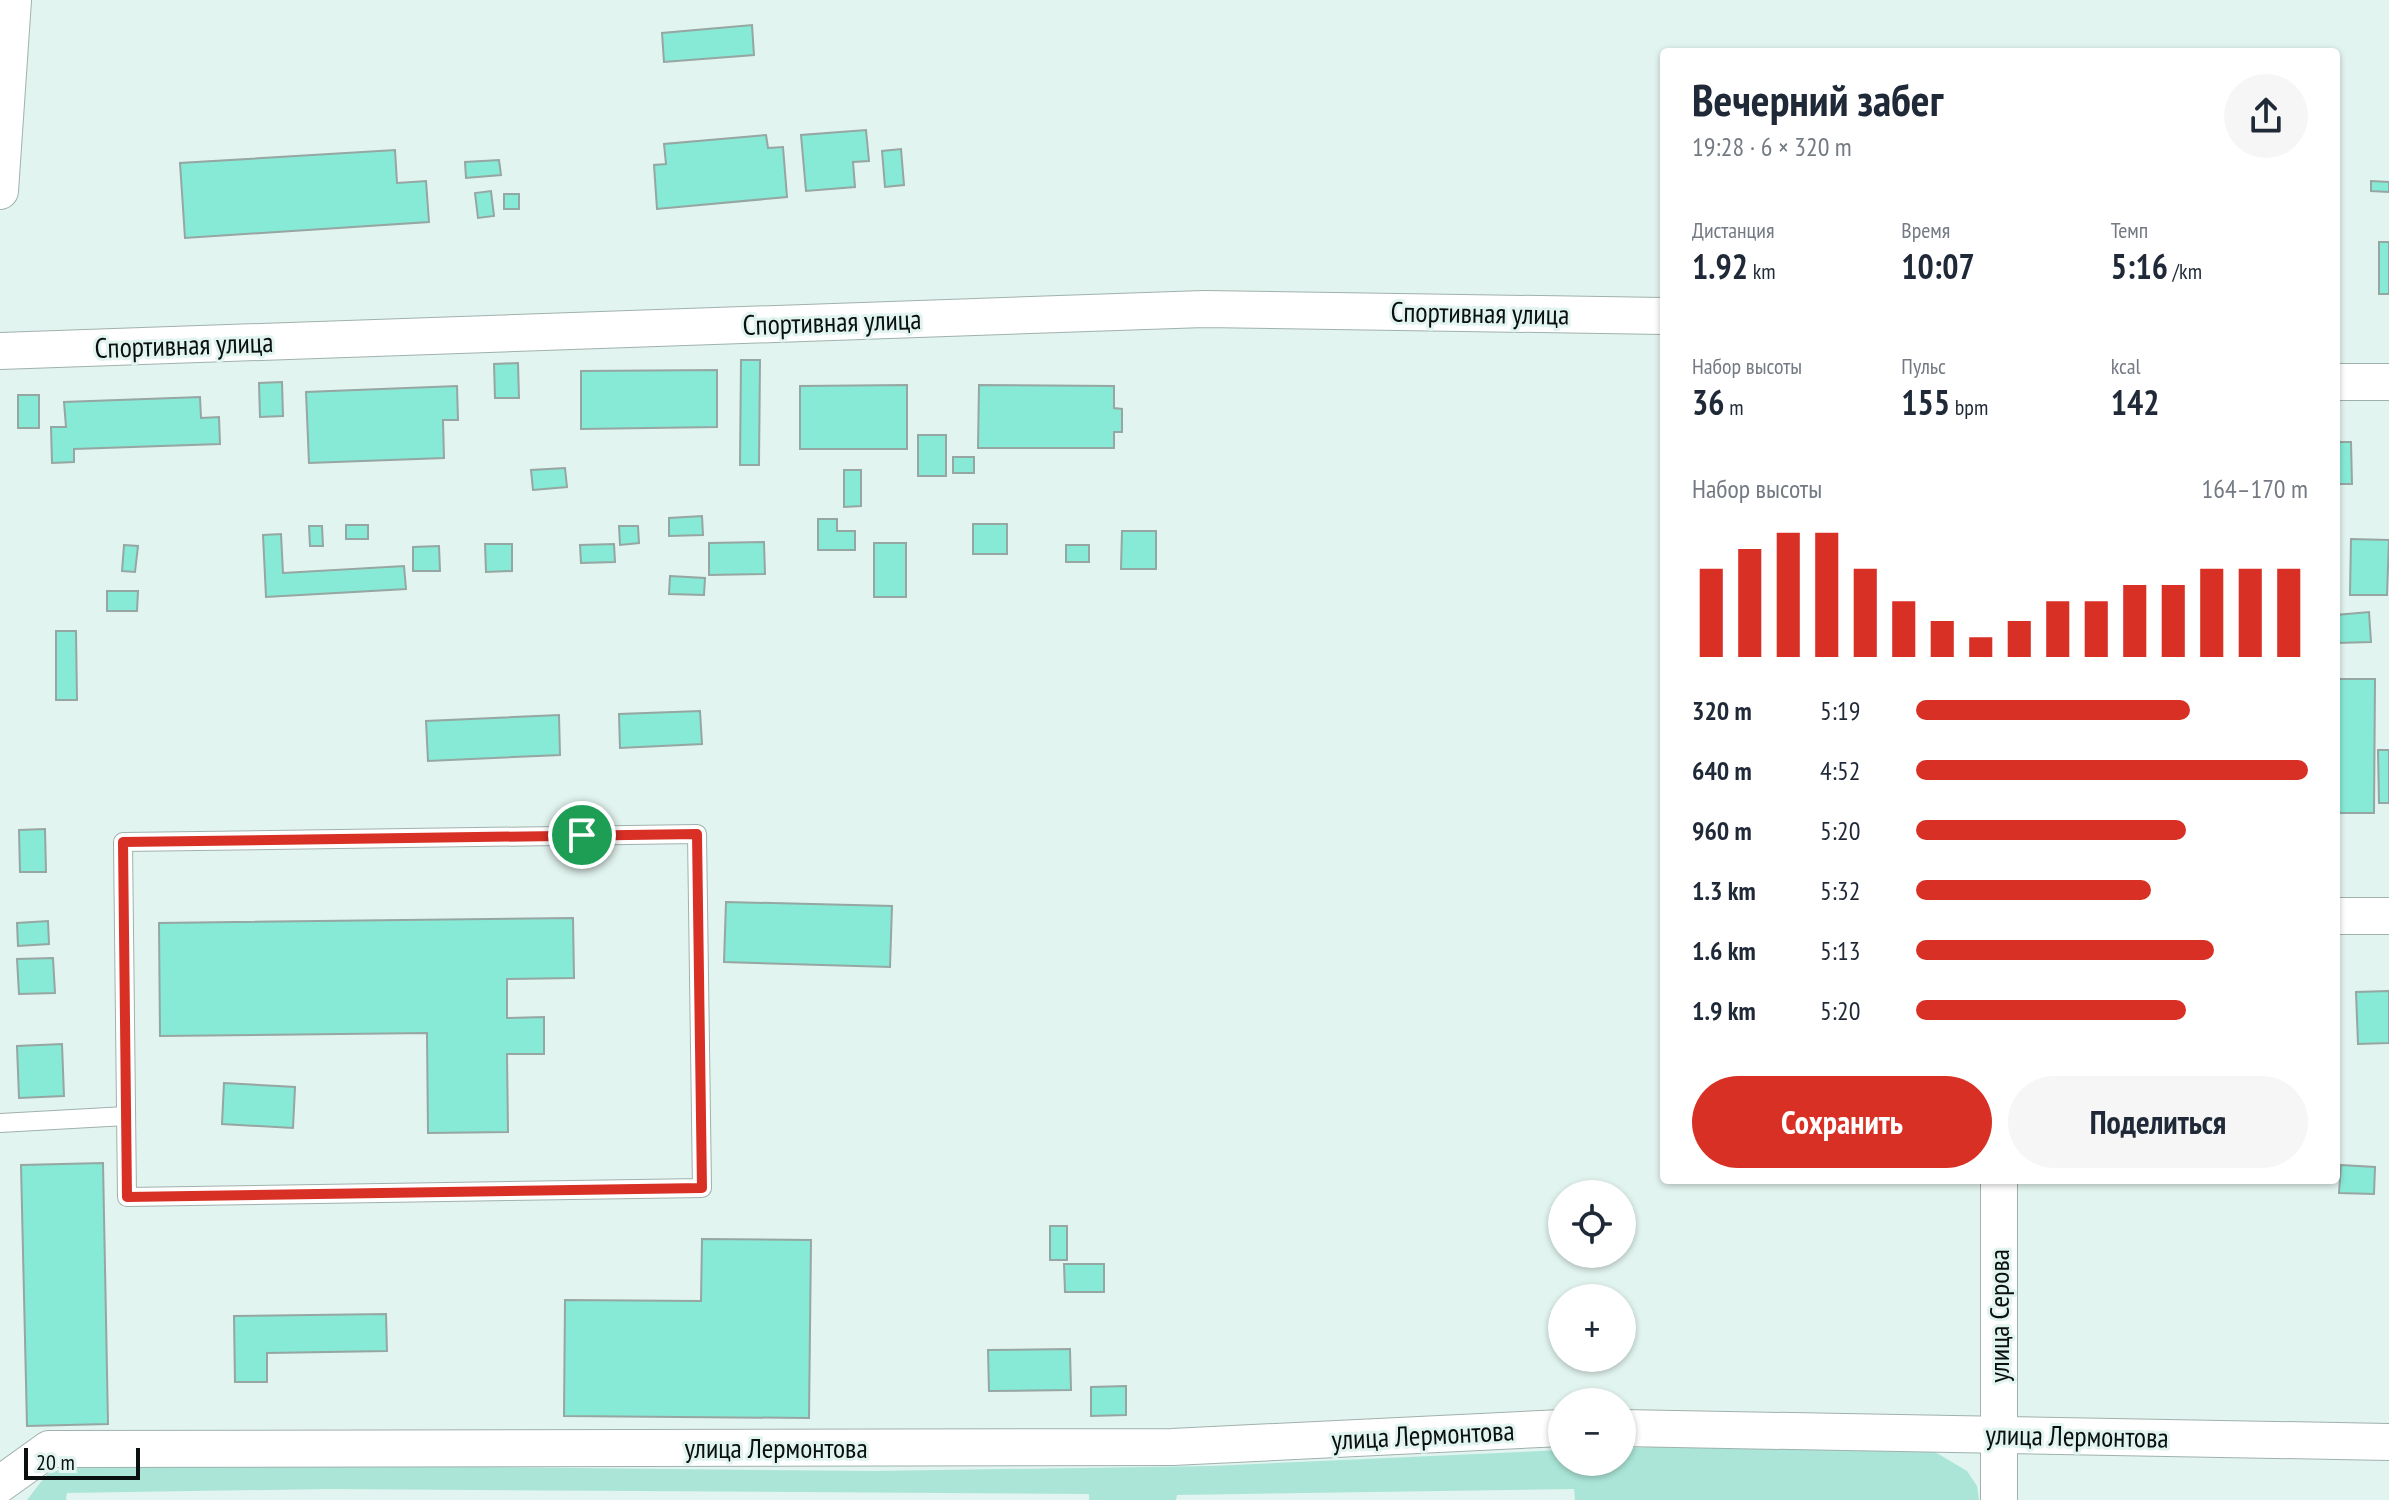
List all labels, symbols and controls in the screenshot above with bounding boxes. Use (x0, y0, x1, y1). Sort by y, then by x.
text: Вечерний забег (1692, 71, 1943, 128)
button: share (2224, 74, 2308, 158)
text: 19:28 · 6 × 320 m (1692, 130, 1852, 163)
text: Дистанция (1692, 216, 1774, 244)
text: Время (1901, 216, 1950, 244)
text: Темп (2111, 216, 2148, 244)
text: 1.92 (1692, 244, 1748, 288)
text: 10:07 (1901, 244, 1975, 288)
text: 5:16 (2111, 244, 2168, 288)
text: km (1748, 257, 1776, 285)
text: /km (2168, 257, 2202, 285)
street label: Спортивная улица (1390, 292, 1570, 333)
street label: Спортивная улица (742, 300, 922, 343)
street label: Спортивная улица (94, 323, 274, 366)
text: Набор высоты (1692, 352, 1802, 380)
text: Пульс (1901, 352, 1946, 380)
text: kcal (2111, 352, 2141, 380)
text: 36 (1692, 380, 1725, 424)
text: 155 (1901, 380, 1950, 424)
text: 142 (2111, 380, 2159, 424)
text: m (1725, 393, 1744, 421)
text: bpm (1950, 393, 1988, 421)
text: Набор высоты (1692, 472, 1822, 505)
text: 164–170 m (2202, 472, 2308, 505)
text: 320 m (1692, 694, 1752, 727)
text: 5:19 (1820, 694, 1860, 727)
text: 640 m (1692, 754, 1752, 787)
text: 4:52 (1820, 754, 1860, 787)
pin (548, 801, 616, 869)
icon: arrive (560, 813, 604, 857)
text: 960 m (1692, 814, 1752, 847)
text: 5:20 (1820, 814, 1860, 847)
text: 1.3 km (1692, 874, 1756, 907)
text: 5:32 (1820, 874, 1860, 907)
text: 1.6 km (1692, 934, 1756, 967)
text: 5:13 (1820, 934, 1860, 967)
text: 1.9 km (1692, 994, 1756, 1027)
text: 5:20 (1820, 994, 1860, 1027)
button: Сохранить (1692, 1076, 1992, 1168)
button: Поделиться (2008, 1076, 2308, 1168)
map controls (1548, 1180, 1636, 1476)
button: locate (1548, 1180, 1636, 1268)
street label: улица Серова (1980, 1249, 2017, 1383)
button: + (1548, 1284, 1636, 1372)
button: − (1548, 1388, 1636, 1476)
street label: улица Лермонтова (1331, 1411, 1515, 1458)
street label: улица Лермонтова (1985, 1415, 2169, 1456)
street label: улица Лермонтова (684, 1429, 868, 1466)
scale bar (24, 1444, 140, 1480)
text: 20 m (36, 1448, 75, 1476)

